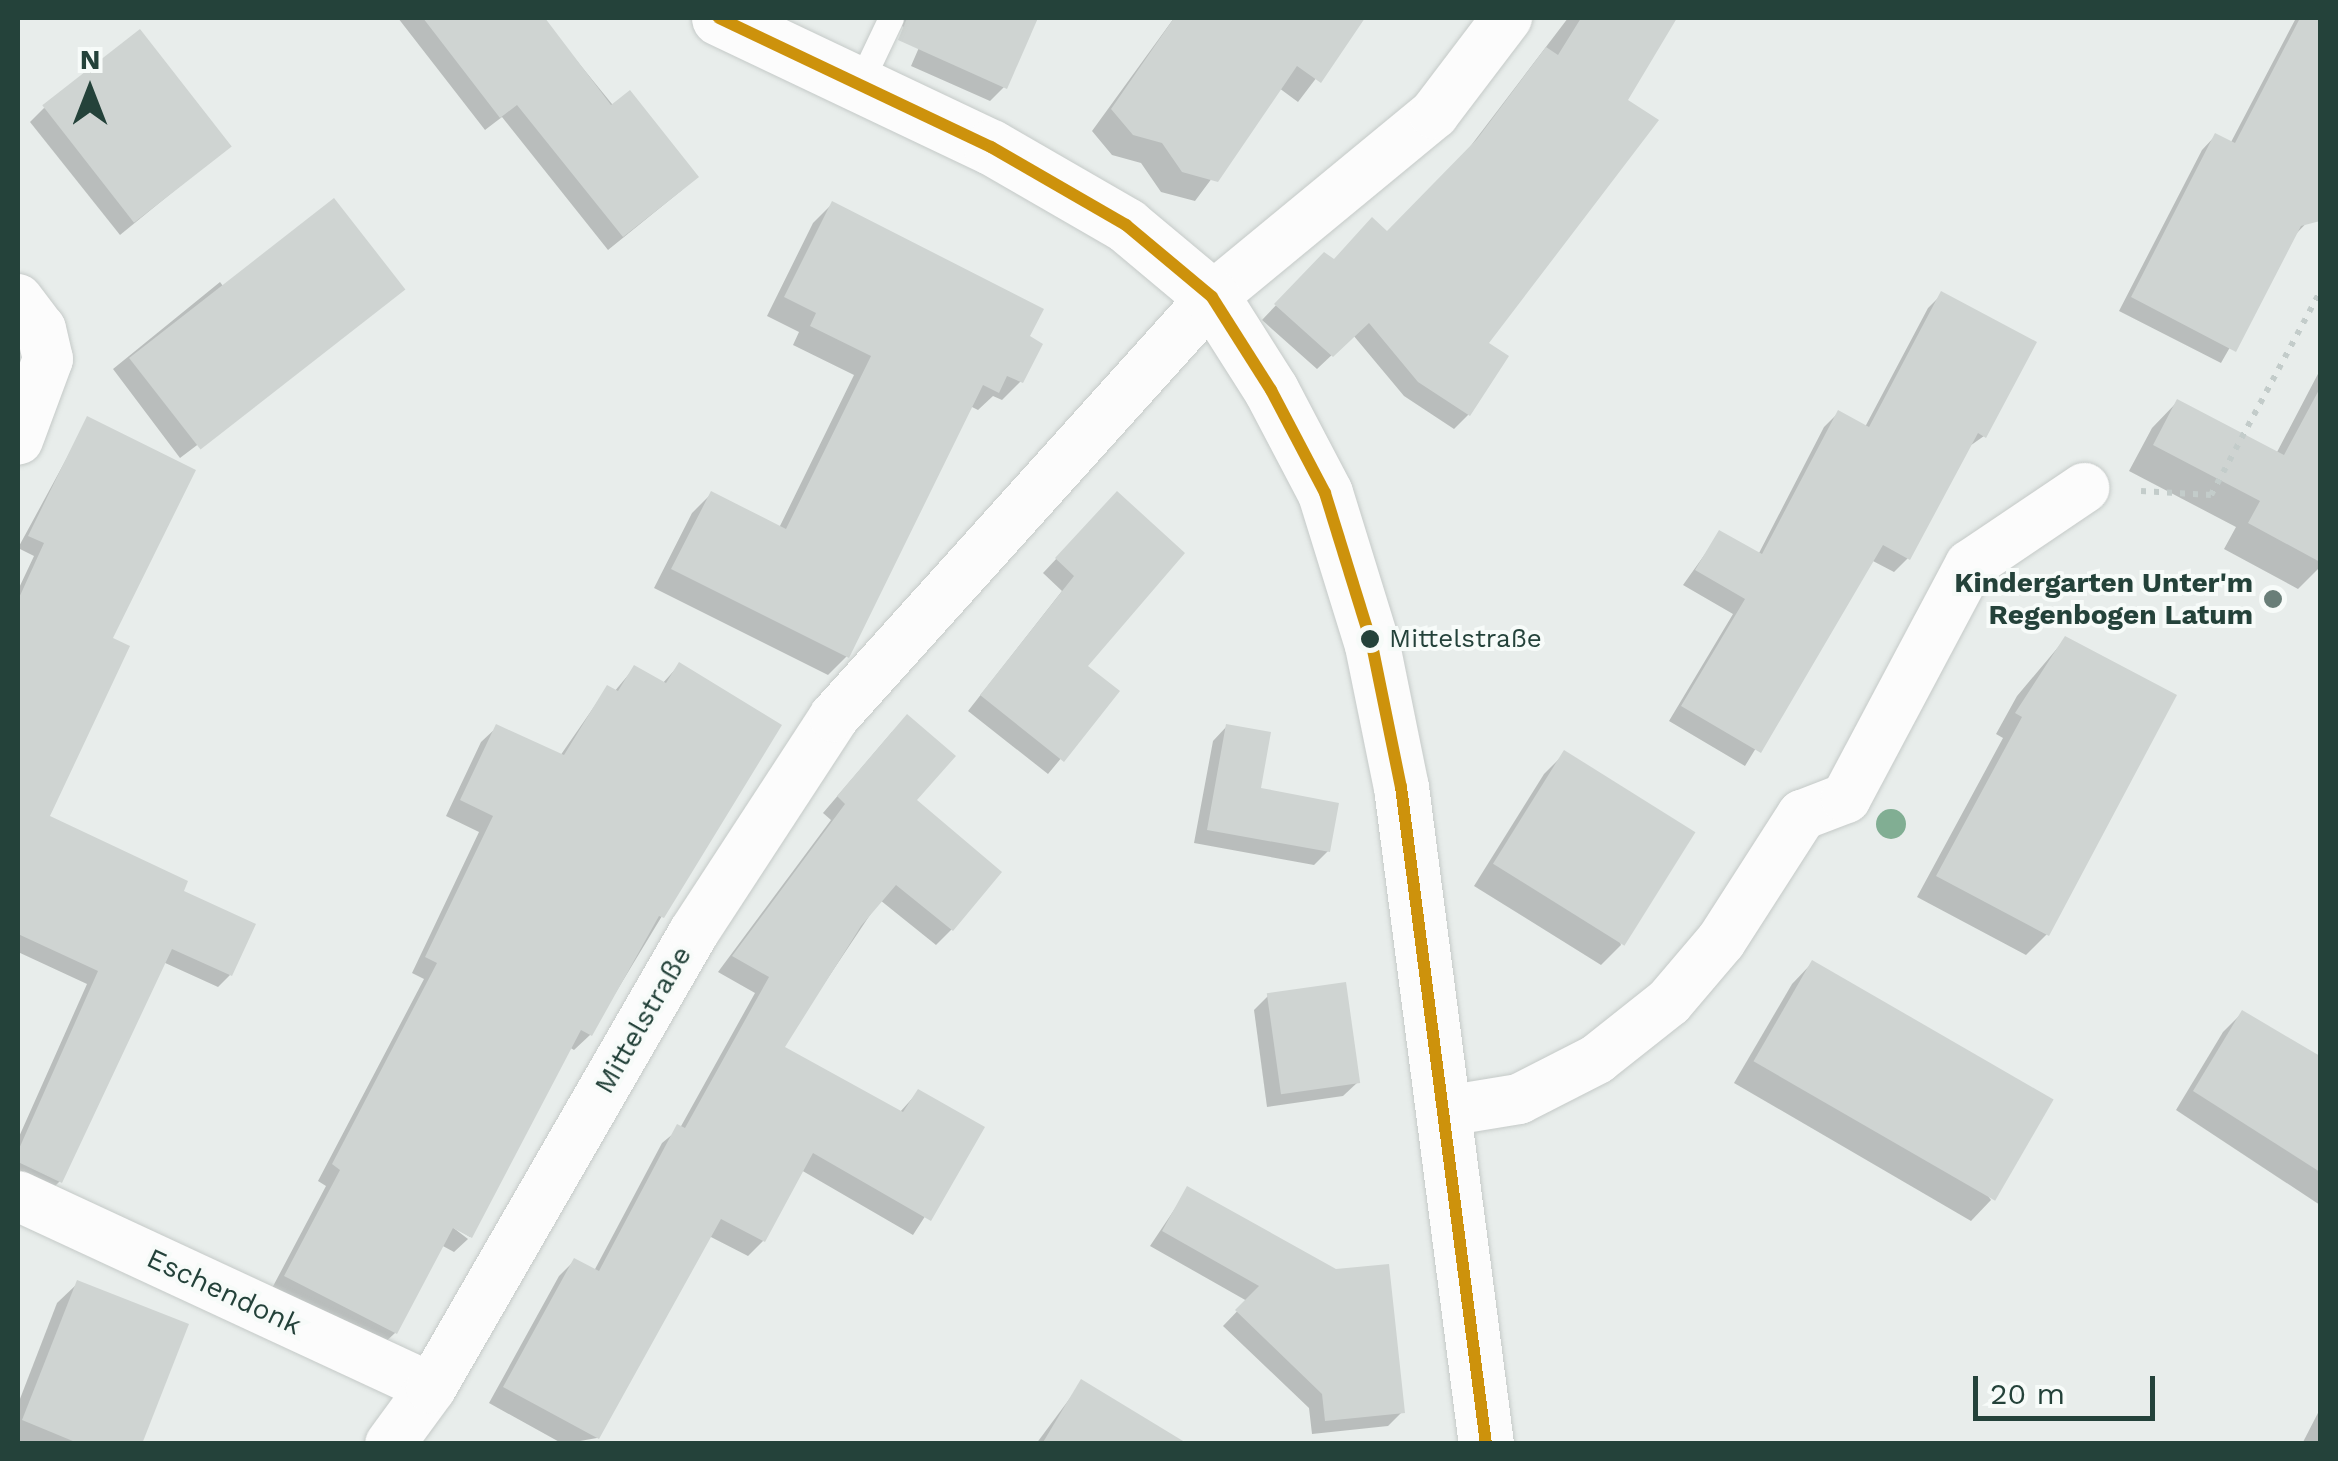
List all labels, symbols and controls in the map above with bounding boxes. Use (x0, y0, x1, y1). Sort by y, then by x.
north arrow (40, 40, 140, 140)
text: N (80, 43, 100, 76)
place label: Kindergarten Unter'm Regenbogen Latum (1954, 566, 2253, 632)
marker: Kindergarten Unter'm Regenbogen Latum (2262, 588, 2284, 610)
place label: Mittelstraße (1389, 623, 1542, 655)
marker: Mittelstraße (1360, 629, 1380, 649)
street label: Mittelstraße (587, 940, 699, 1100)
street label: Eschendonk (141, 1242, 307, 1342)
scale bar (1978, 1356, 2160, 1418)
text: 20 m (1990, 1376, 2065, 1411)

